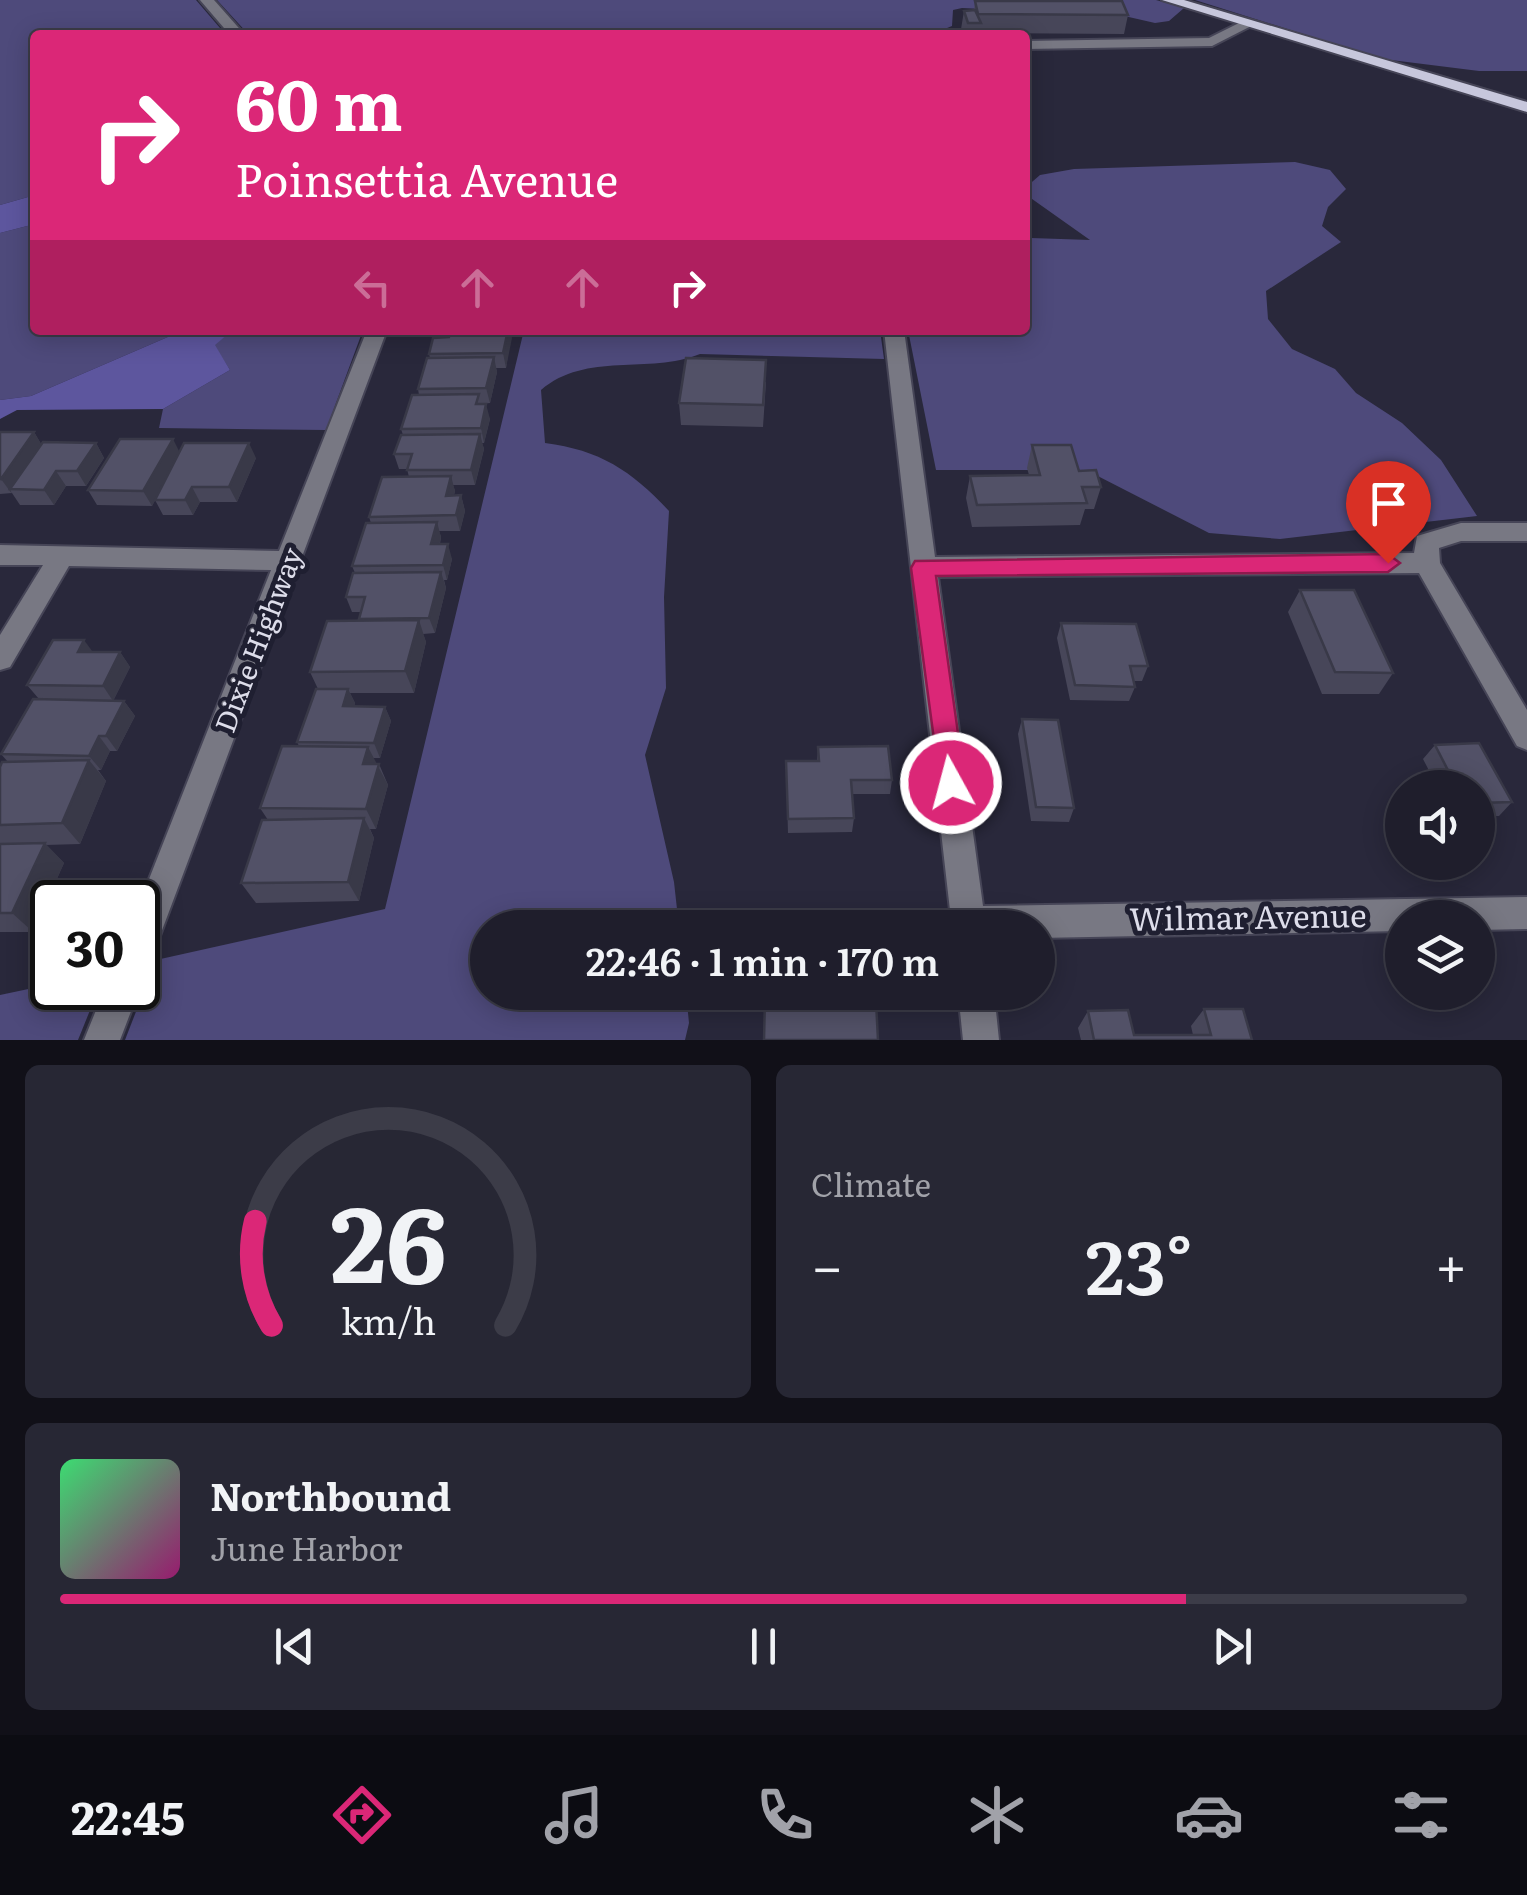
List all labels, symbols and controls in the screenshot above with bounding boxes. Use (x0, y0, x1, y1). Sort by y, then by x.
text: 60 m (235, 49, 403, 153)
icon: right (70, 70, 200, 200)
text: Poinsettia Avenue (235, 144, 618, 211)
icon: left (345, 260, 400, 315)
icon: ahead (450, 260, 505, 315)
icon: ahead (555, 260, 610, 315)
icon: right (660, 260, 715, 315)
pin (1346, 461, 1431, 564)
icon: arrive (1361, 476, 1416, 531)
street label: Dixie Highway (203, 540, 312, 738)
position arrow (899, 731, 1003, 835)
map controls (1385, 770, 1495, 1010)
button: sound (1385, 770, 1495, 880)
speed limit sign: 30 (30, 880, 160, 1010)
street label: Wilmar Avenue (1129, 889, 1367, 941)
button: layers (1385, 900, 1495, 1010)
text: 22:46 · 1 min · 170 m (586, 931, 939, 988)
text: Climate (811, 1159, 931, 1207)
text: 26 (330, 1161, 446, 1315)
text: 23° (1085, 1207, 1193, 1318)
text: − (811, 1222, 843, 1304)
text: + (1435, 1222, 1467, 1304)
text: km/h (340, 1293, 436, 1346)
text: Northbound (210, 1466, 451, 1523)
text: June Harbor (210, 1523, 402, 1571)
icon: previous (267, 1619, 322, 1674)
icon: pause (736, 1619, 791, 1674)
icon: next (1205, 1619, 1260, 1674)
icon: directions (327, 1780, 397, 1850)
icon: music (539, 1780, 609, 1850)
icon: phone (750, 1780, 820, 1850)
icon: climate (962, 1780, 1032, 1850)
icon: car (1174, 1780, 1244, 1850)
icon: filters (1386, 1780, 1456, 1850)
text: 22:45 (71, 1782, 185, 1849)

